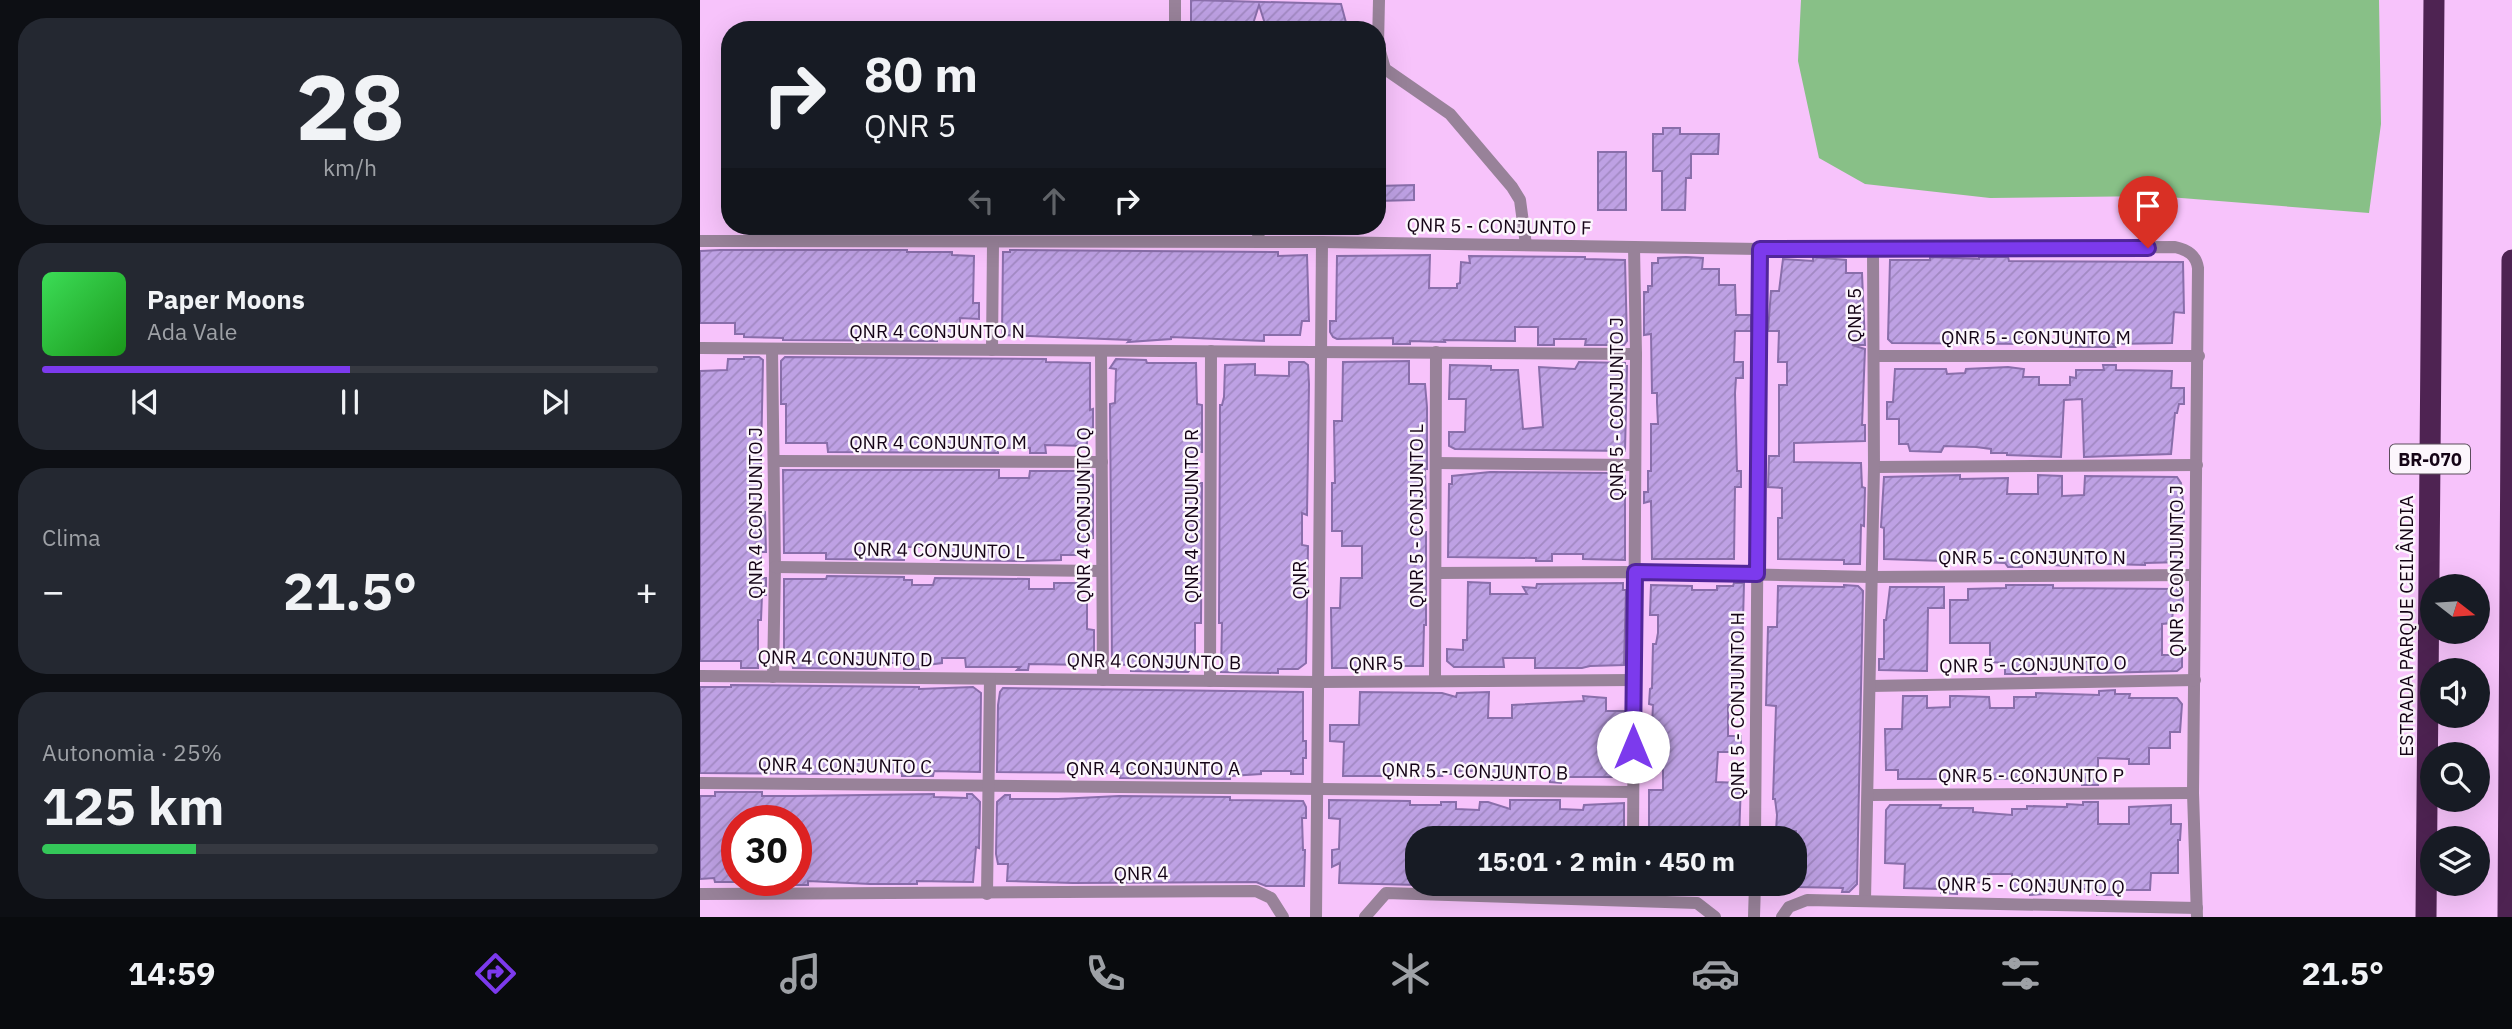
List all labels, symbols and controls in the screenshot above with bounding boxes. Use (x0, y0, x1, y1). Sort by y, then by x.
text: 80 m (864, 42, 978, 105)
text: 28 (295, 47, 405, 165)
icon: right (749, 49, 840, 140)
text: QNR 5 (864, 104, 957, 146)
text: km/h (323, 152, 377, 182)
pin (2118, 176, 2178, 248)
icon: left (962, 182, 1000, 220)
icon: ahead (1035, 182, 1073, 220)
icon: right (1108, 182, 1146, 220)
icon: arrive (2129, 187, 2167, 225)
street label: QNR 5 - CONJUNTO F (1406, 212, 1592, 240)
text: Paper Moons (147, 282, 305, 316)
street label: QNR 5 (1842, 288, 1866, 342)
text: Ada Vale (147, 316, 237, 346)
street label: QNR 5 - CONJUNTO J (1604, 317, 1628, 501)
street label: QNR 4 CONJUNTO N (849, 319, 1025, 343)
street label: QNR 5 - CONJUNTO M (1941, 325, 2131, 349)
icon: previous (126, 383, 164, 421)
icon: pause (331, 383, 369, 421)
icon: next (536, 383, 574, 421)
street label: QNR 5 - CONJUNTO L (1404, 424, 1428, 608)
street label: QNR 4 CONJUNTO J (743, 427, 767, 599)
street label: QNR 4 CONJUNTO Q (1071, 427, 1095, 603)
street label: QNR 4 CONJUNTO R (1179, 429, 1203, 603)
street label: QNR 4 CONJUNTO M (849, 430, 1027, 454)
road number: BR-070 (2390, 444, 2470, 474)
street label: QNR 5 CONJUNTO J (2164, 485, 2188, 657)
street label: ESTRADA PARQUE CEILÂNDIA (2394, 495, 2418, 757)
text: Clima (42, 522, 101, 552)
street label: QNR 4 CONJUNTO L (853, 537, 1025, 563)
street label: QNR 5 - CONJUNTO N (1938, 545, 2126, 569)
text: 21.5° (283, 557, 417, 624)
street label: QNR (1287, 560, 1311, 600)
text: − (42, 566, 65, 615)
text: + (635, 566, 658, 615)
north arrow (2420, 574, 2490, 644)
map controls (2420, 574, 2490, 896)
street label: QNR 5 - CONJUNTO H (1725, 612, 1749, 800)
street label: QNR 4 CONJUNTO D (757, 644, 933, 672)
street label: QNR 4 CONJUNTO B (1066, 647, 1242, 675)
street label: QNR 5 - CONJUNTO O (1939, 650, 2127, 678)
street label: QNR 5 (1348, 651, 1404, 675)
button: sound (2420, 658, 2490, 728)
position arrow (1596, 710, 1670, 784)
text: Autonomia · 25% (42, 737, 222, 767)
button: search (2420, 742, 2490, 812)
street label: QNR 4 CONJUNTO C (758, 751, 932, 779)
street label: QNR 4 CONJUNTO A (1066, 756, 1240, 780)
street label: QNR 5 - CONJUNTO B (1381, 757, 1569, 785)
street label: QNR 5 - CONJUNTO P (1938, 763, 2124, 787)
text: 125 km (42, 772, 224, 839)
speed limit sign: 30 (721, 805, 812, 896)
button: layers (2420, 826, 2490, 896)
text: 15:01 · 2 min · 450 m (1477, 844, 1735, 878)
street label: QNR 4 (1113, 861, 1169, 885)
street label: QNR 5 - CONJUNTO Q (1937, 871, 2125, 899)
icon: directions (471, 949, 520, 998)
icon: music (776, 949, 825, 998)
icon: phone (1081, 949, 1130, 998)
icon: climate (1386, 949, 1435, 998)
icon: car (1691, 949, 1740, 998)
icon: filters (1996, 949, 2045, 998)
text: 14:59 (128, 952, 215, 994)
text: 21.5° (2301, 952, 2384, 994)

